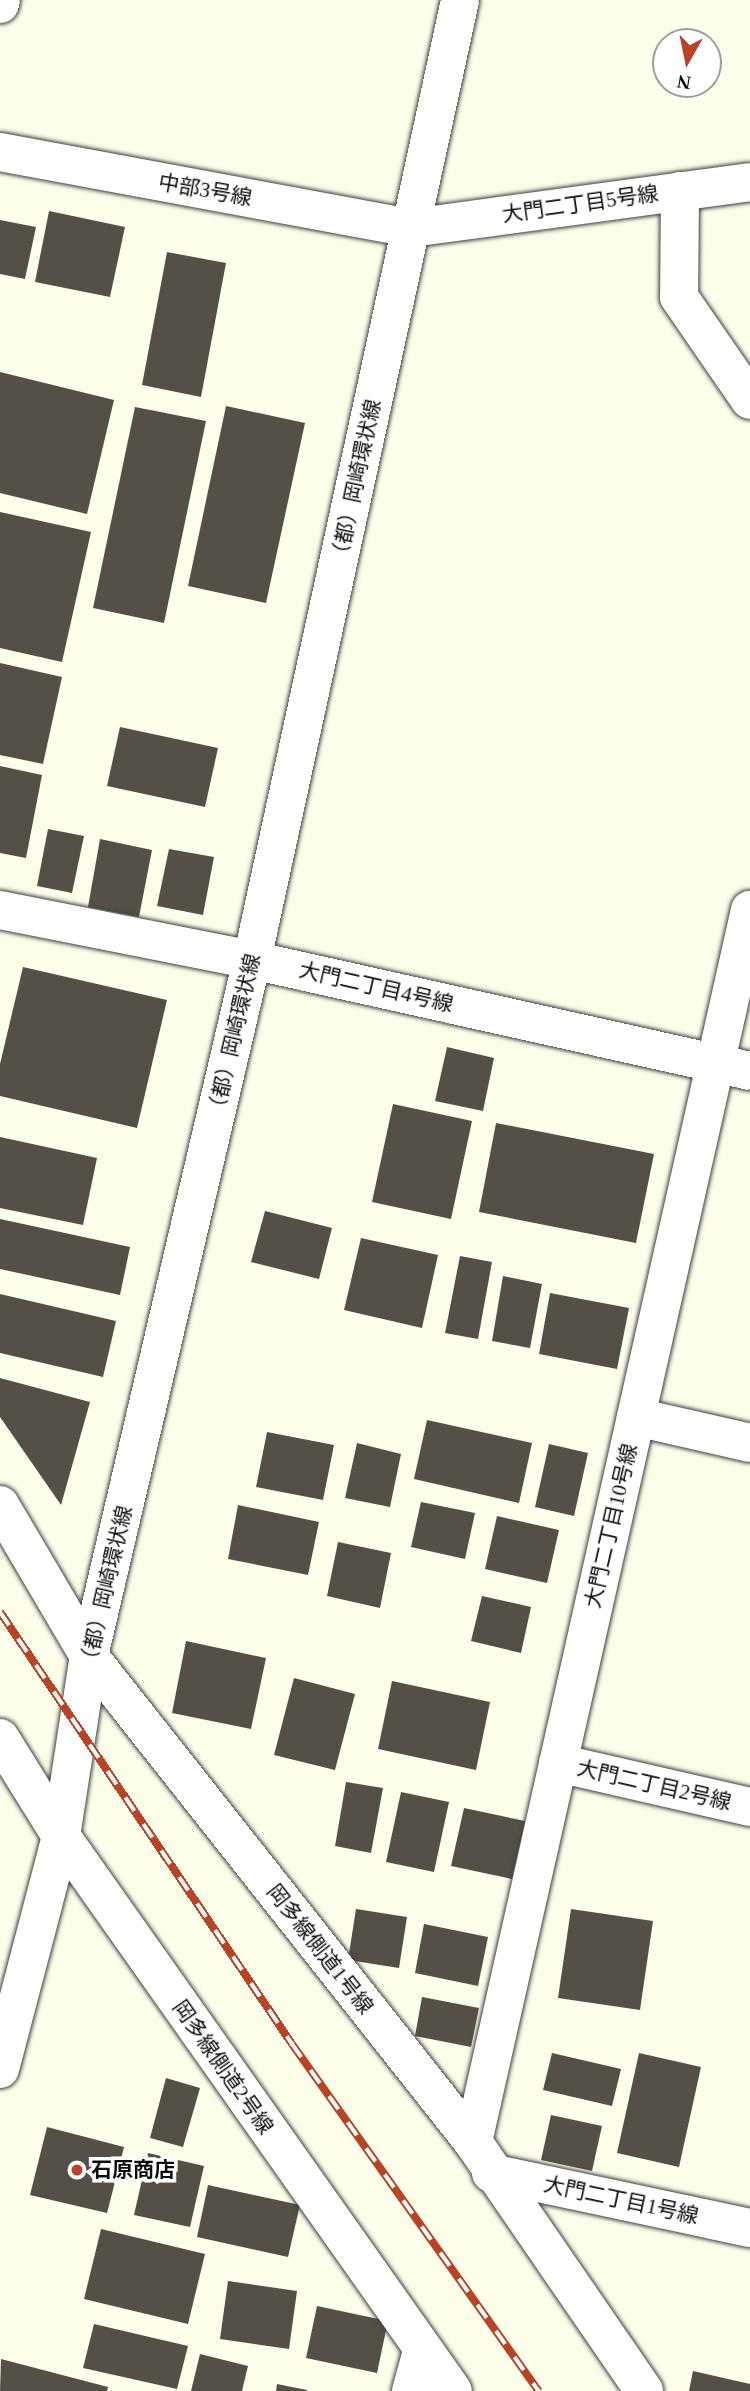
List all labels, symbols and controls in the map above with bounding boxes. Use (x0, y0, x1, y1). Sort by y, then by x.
north arrow (652, 28, 722, 98)
text: N (676, 71, 692, 94)
street label: 中部3号線 (156, 169, 254, 211)
street label: 大門二丁目5号線 (500, 181, 660, 227)
street label: （都）岡崎環状線 (326, 397, 386, 567)
street label: （都）岡崎環状線 (203, 951, 265, 1121)
street label: 大門二丁目4号線 (296, 957, 456, 1017)
street label: 大門二丁目10号線 (580, 1441, 642, 1611)
street label: （都）岡崎環状線 (75, 1503, 137, 1673)
street label: 大門二丁目2号線 (574, 1755, 734, 1815)
street label: 岡多線側道1号線 (262, 1879, 378, 2019)
street label: 岡多線側道2号線 (168, 1995, 278, 2139)
place label: 石原商店 (91, 2157, 175, 2183)
marker: 石原商店 (69, 2162, 85, 2178)
street label: 大門二丁目1号線 (541, 2171, 701, 2229)

